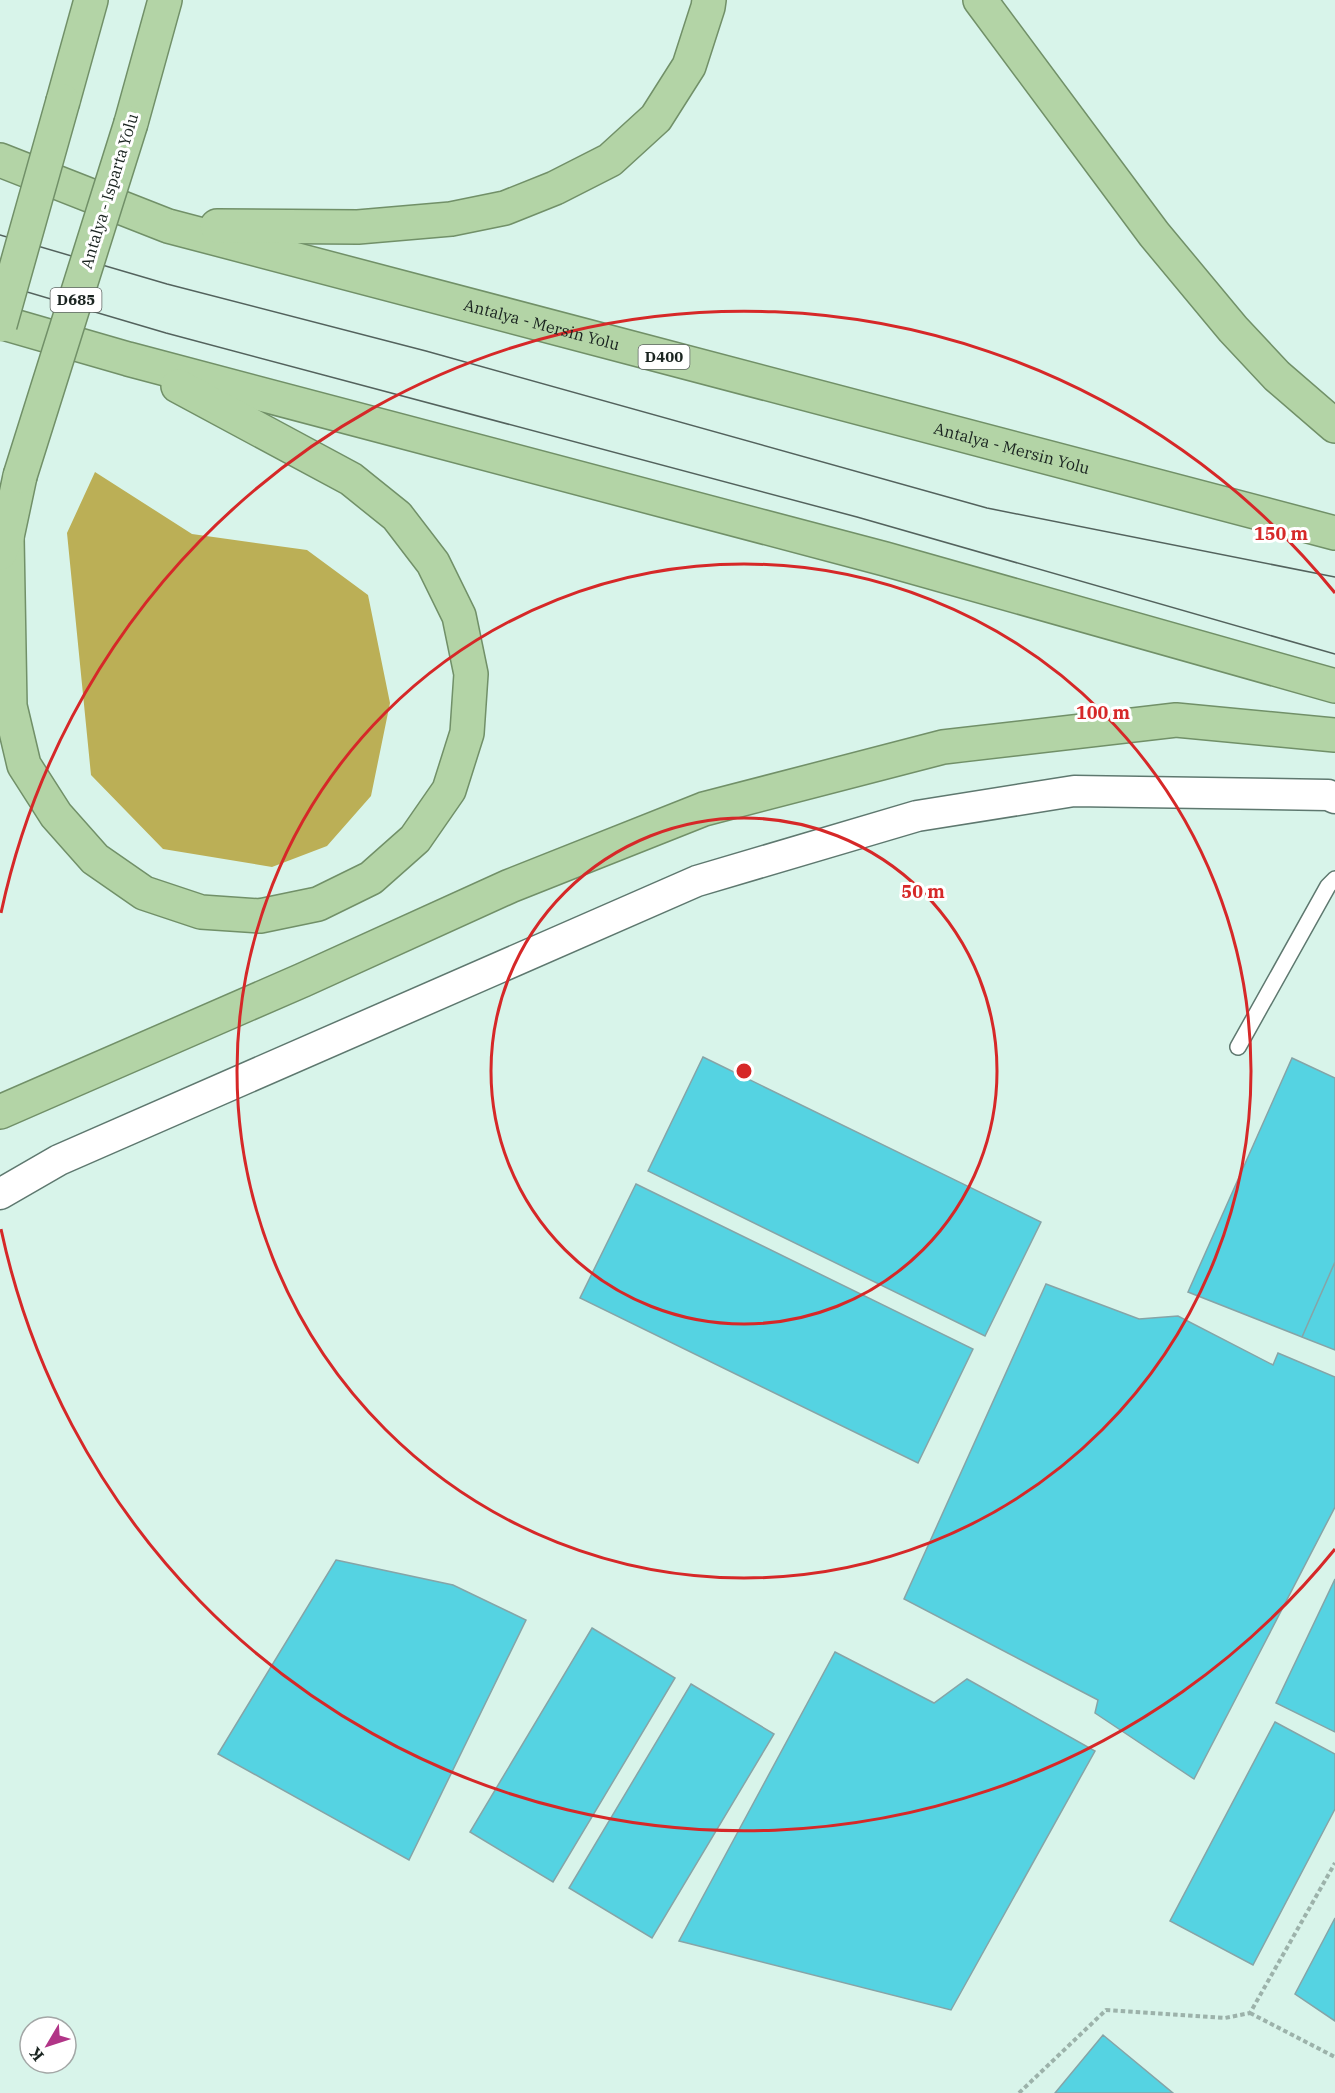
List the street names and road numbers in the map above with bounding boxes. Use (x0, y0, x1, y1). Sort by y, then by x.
street label: Antalya - Isparta Yolu (76, 111, 142, 271)
road number: D685 (50, 288, 101, 312)
street label: Antalya - Mersin Yolu (462, 294, 622, 354)
road number: D400 (638, 345, 690, 369)
street label: Antalya - Mersin Yolu (932, 418, 1092, 478)

